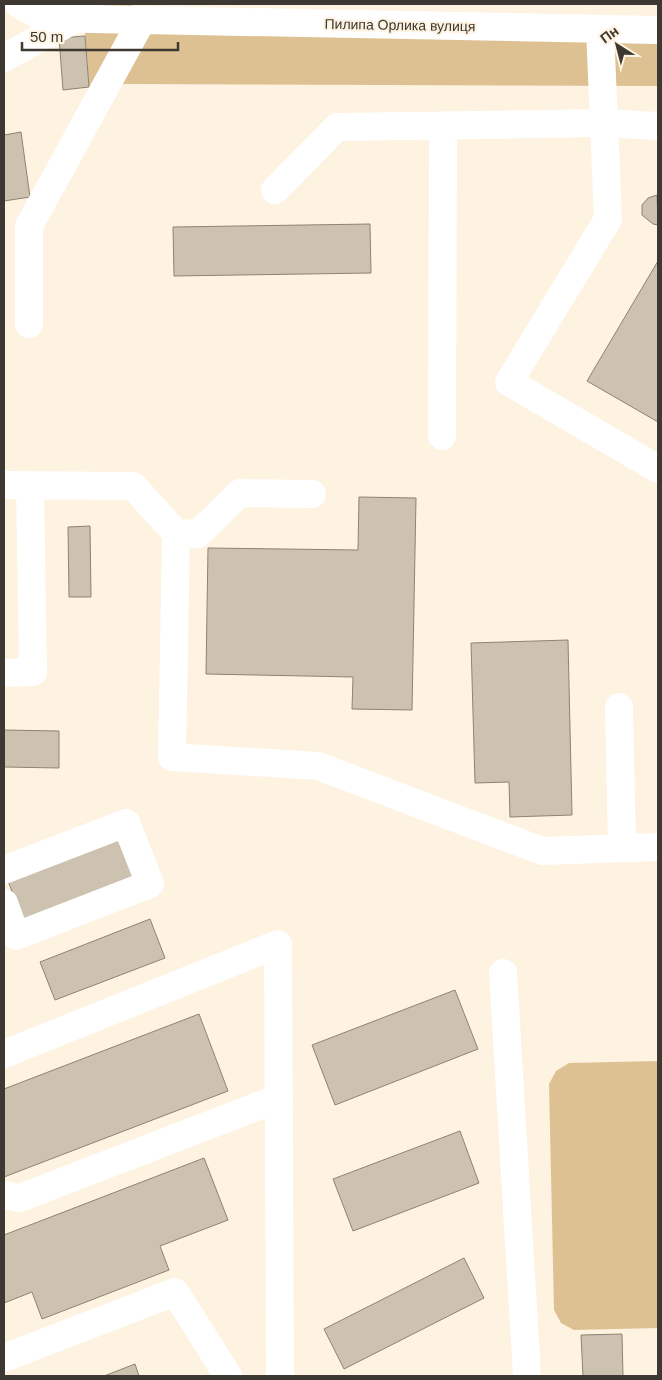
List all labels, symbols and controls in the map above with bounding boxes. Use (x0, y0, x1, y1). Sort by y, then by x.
street label: Пилипа Орлика вулиця (324, 16, 476, 34)
scale bar (22, 20, 179, 52)
north arrow (592, 20, 642, 70)
text: Пн (597, 23, 622, 46)
text: 50 m (30, 28, 63, 45)

